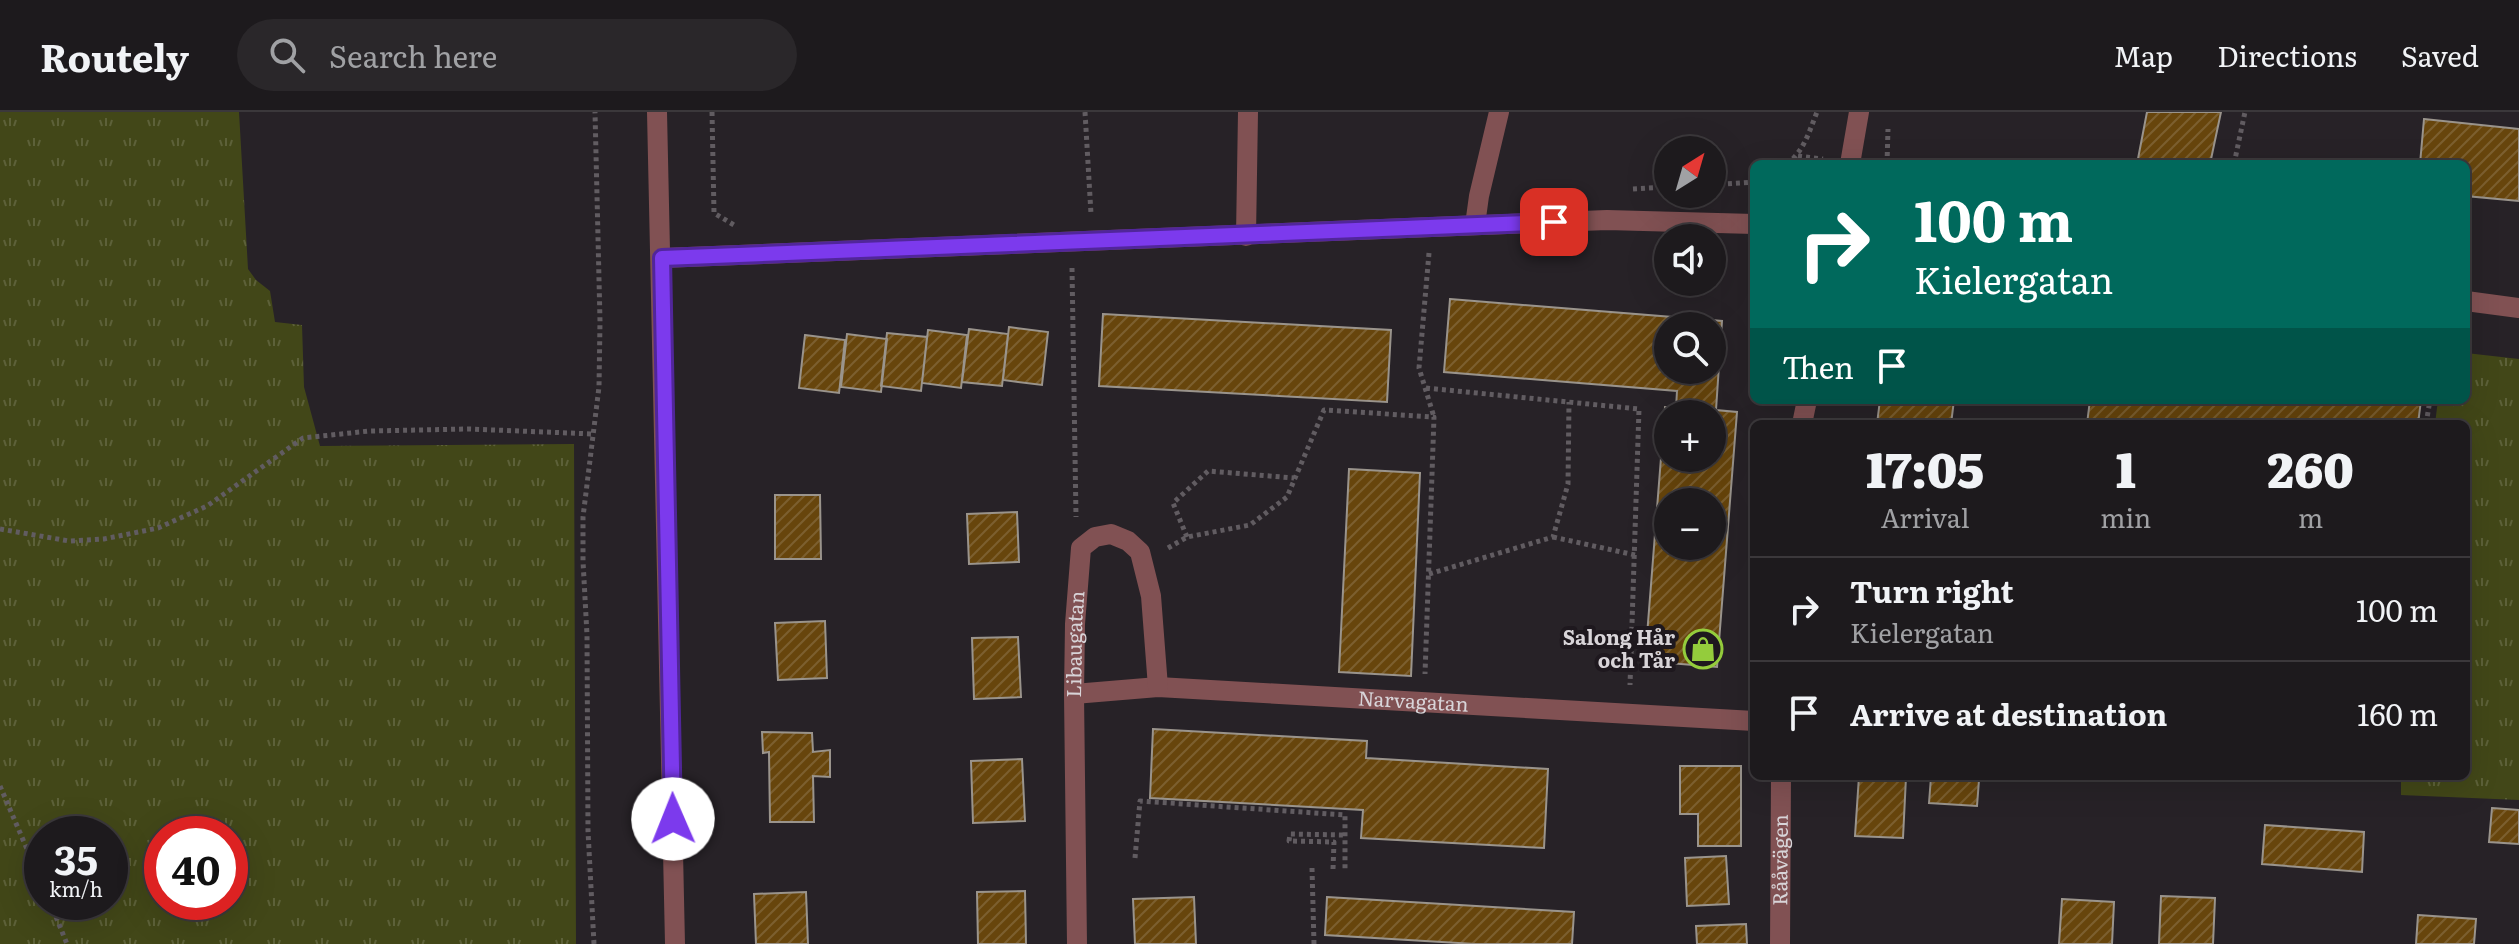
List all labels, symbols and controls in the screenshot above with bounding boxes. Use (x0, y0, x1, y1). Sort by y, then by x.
search box (237, 19, 797, 91)
text: Routely (40, 27, 189, 84)
icon: search (265, 33, 309, 77)
text: Search here (329, 33, 497, 77)
text: Map (2114, 34, 2173, 76)
text: Directions (2217, 34, 2357, 76)
text: Saved (2401, 34, 2479, 76)
north arrow (1654, 136, 1726, 208)
map controls (1654, 136, 1726, 560)
text: 100 m (1914, 176, 2073, 259)
pin (1520, 188, 1588, 256)
icon: right (1782, 192, 1886, 296)
icon: arrive (1532, 200, 1576, 244)
button: sound (1654, 224, 1726, 296)
text: Kielergatan (1914, 252, 2113, 305)
button: search (1654, 312, 1726, 384)
text: Then (1782, 344, 1854, 388)
icon: arrive (1870, 344, 1914, 388)
button: + (1654, 400, 1726, 472)
text: 17:05 (1866, 432, 1984, 503)
text: 1 (2116, 432, 2136, 503)
text: 260 (2267, 432, 2354, 503)
button: − (1654, 488, 1726, 560)
text: Arrival (1881, 497, 1970, 536)
text: min (2100, 497, 2151, 536)
text: m (2298, 497, 2323, 536)
text: Turn right (1850, 568, 2014, 612)
icon: right (1782, 587, 1826, 631)
text: 100 m (2356, 587, 2438, 631)
street label: Libaugatan (1057, 589, 1091, 698)
text: Kielergatan (1850, 612, 1994, 651)
place label: Salong Hår och Tår (1563, 621, 1675, 674)
shop icon: Salong Hår och Tår (1682, 628, 1724, 670)
street label: Narvagatan (1357, 681, 1470, 718)
icon: arrive (1782, 691, 1826, 735)
text: Arrive at destination (1850, 691, 2167, 735)
text: 160 m (2357, 691, 2438, 735)
position arrow (631, 777, 715, 861)
street label: Rååvägen (1763, 814, 1794, 906)
speed limit sign: 40 (144, 816, 248, 920)
text: 35 (54, 828, 98, 887)
text: km/h (49, 873, 103, 903)

